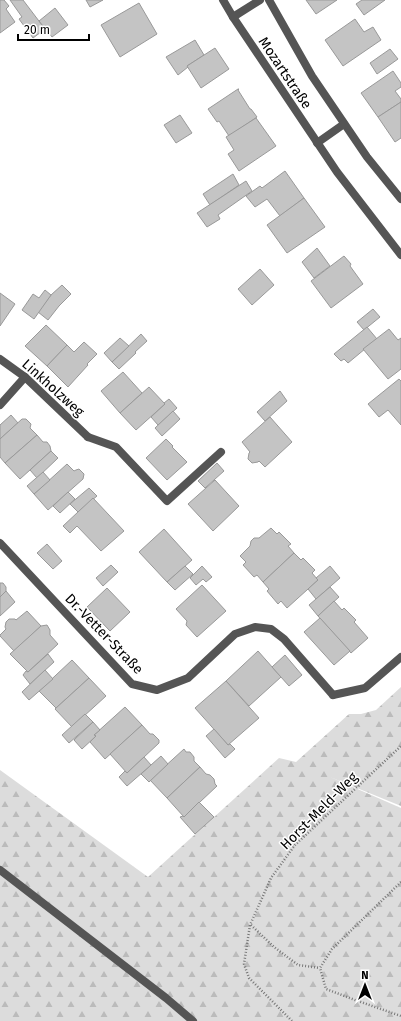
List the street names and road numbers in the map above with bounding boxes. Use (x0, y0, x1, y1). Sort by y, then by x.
street label: Mozartstraße (255, 34, 315, 112)
street label: Linkholzweg (18, 356, 88, 421)
street label: Dr.-Vetter-Straße (61, 590, 147, 678)
street label: Horst-Meld-Weg (277, 768, 362, 853)

